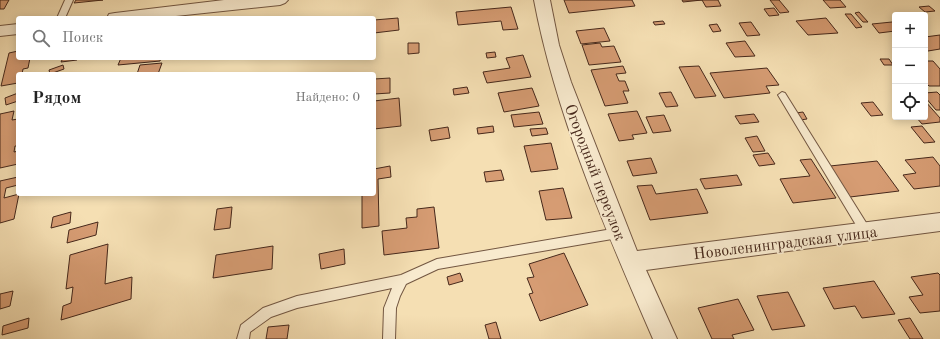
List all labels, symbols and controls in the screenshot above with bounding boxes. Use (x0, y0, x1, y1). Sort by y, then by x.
map controls (892, 12, 928, 120)
button: + (892, 12, 928, 48)
search box (16, 16, 376, 60)
icon: search (30, 27, 52, 49)
text: Поиск (62, 31, 103, 46)
button: − (892, 48, 928, 84)
button: locate (892, 84, 928, 120)
text: Рядом (32, 90, 81, 107)
text: Найдено: 0 (296, 91, 360, 104)
street label: Огородный переулок (561, 102, 628, 243)
street label: Новоленинградская улица (692, 225, 878, 263)

